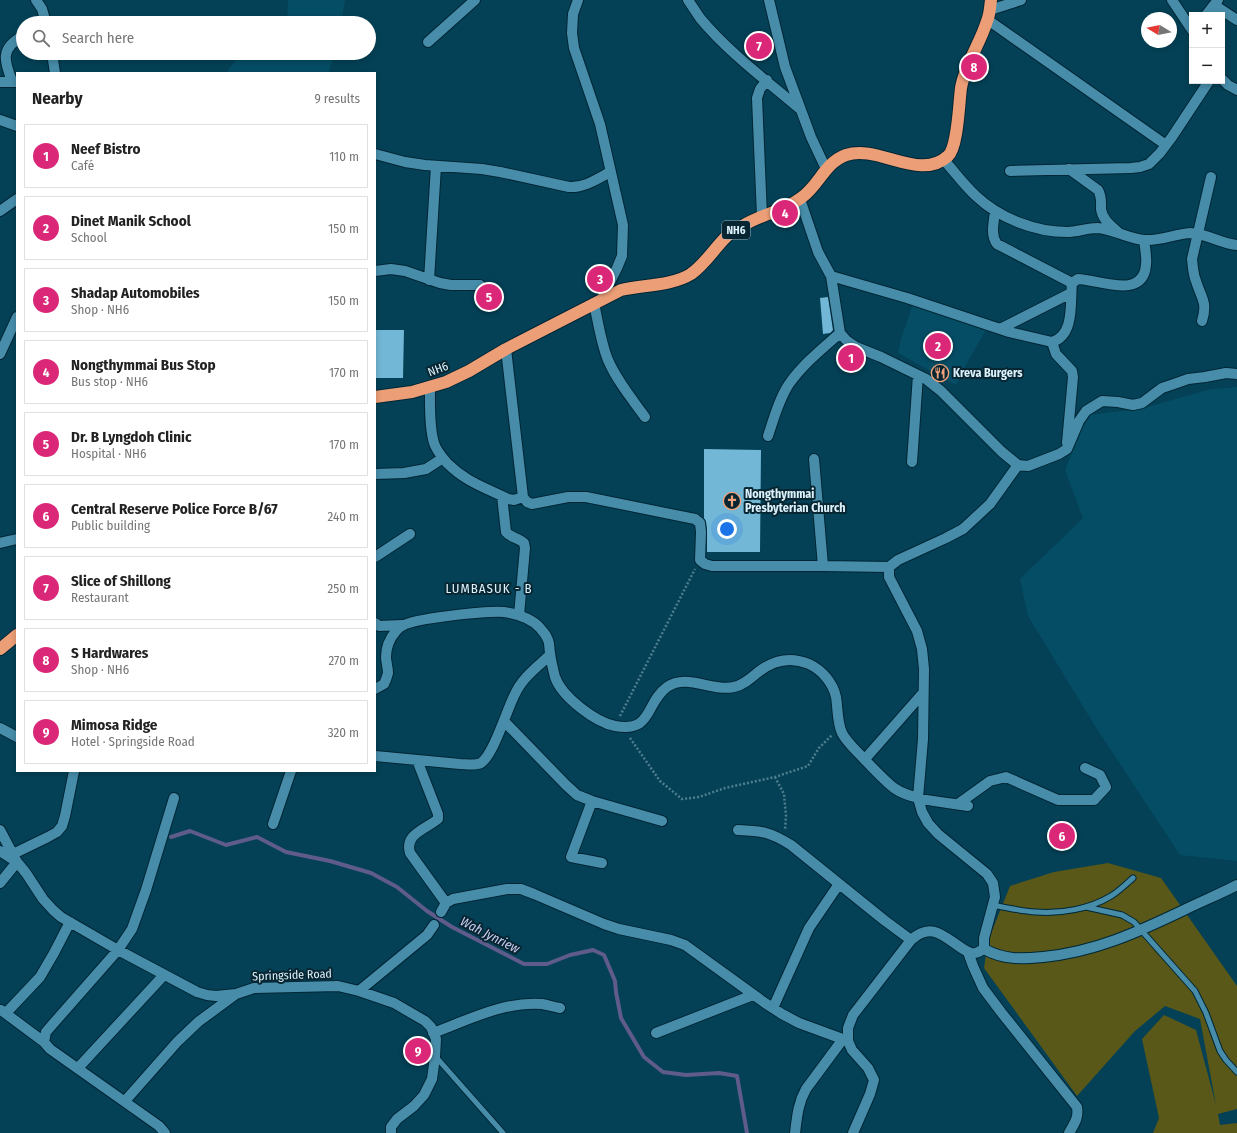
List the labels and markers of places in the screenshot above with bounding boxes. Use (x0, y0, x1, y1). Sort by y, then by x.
pin: 7 (746, 31, 772, 61)
pin: 8 (961, 52, 987, 82)
pin: 4 (772, 198, 798, 228)
pin: 3 (587, 264, 613, 294)
pin: 5 (476, 282, 502, 312)
pin: 2 (925, 331, 951, 361)
pin: 1 (838, 343, 864, 373)
restaurant icon: Kreva Burgers (930, 363, 950, 383)
place label: Kreva Burgers (953, 366, 1023, 380)
place label: Nongthymmai Presbyterian Church (745, 487, 845, 515)
church icon: Nongthymmai Presbyterian Church (722, 491, 742, 511)
pin: 6 (1049, 821, 1075, 851)
pin: 9 (405, 1036, 431, 1066)

